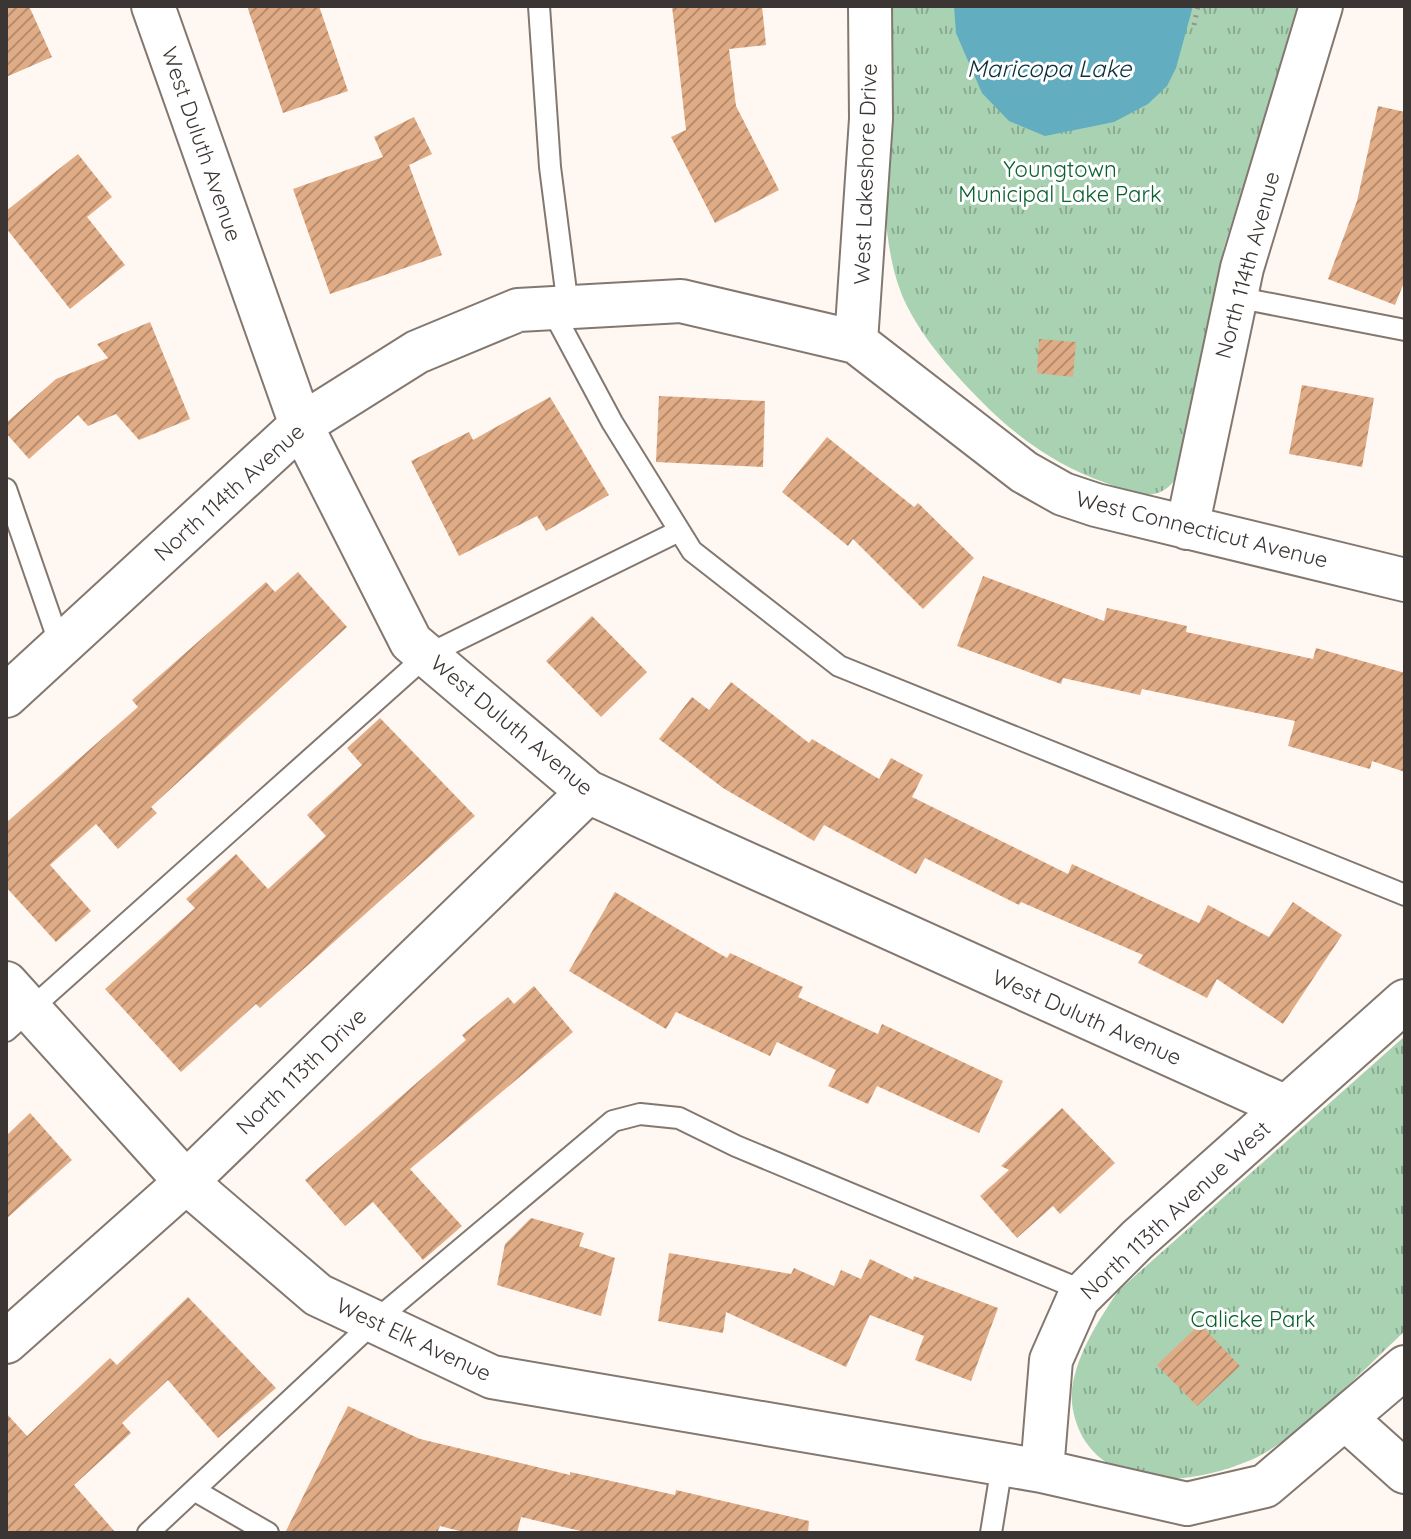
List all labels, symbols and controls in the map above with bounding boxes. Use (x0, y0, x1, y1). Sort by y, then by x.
street label: West Duluth Avenue (156, 43, 248, 245)
water label: Maricopa Lake (967, 53, 1133, 83)
street label: West Lakeshore Drive (847, 63, 883, 285)
park label: Youngtown Municipal Lake Park (958, 155, 1162, 208)
street label: North 114th Avenue (1209, 168, 1285, 362)
street label: North 114th Avenue (148, 417, 310, 567)
street label: West Connecticut Avenue (1073, 484, 1331, 574)
street label: West Duluth Avenue (425, 649, 599, 801)
street label: West Duluth Avenue (988, 963, 1186, 1071)
street label: North 113th Drive (230, 1002, 372, 1140)
street label: North 113th Avenue West (1074, 1115, 1276, 1305)
street label: West Elk Avenue (332, 1291, 496, 1387)
park label: Calicke Park (1190, 1305, 1316, 1333)

